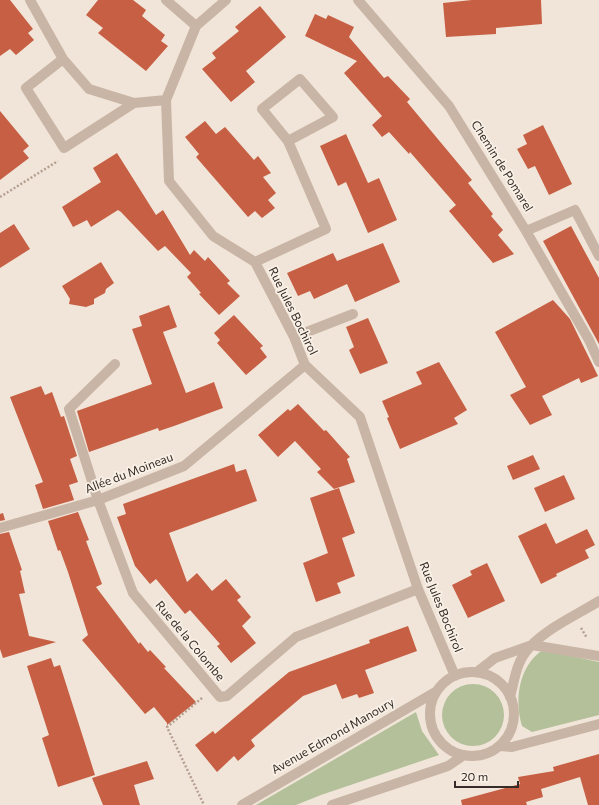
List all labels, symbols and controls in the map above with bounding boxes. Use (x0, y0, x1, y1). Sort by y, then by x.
street label: Chemin de Pomarel (469, 117, 537, 214)
street label: Rue Jules Bochirol (266, 264, 321, 357)
street label: Allée du Moineau (83, 449, 175, 495)
street label: Rue Jules Bochirol (416, 559, 466, 654)
street label: Rue de la Colombe (153, 598, 228, 683)
street label: Avenue Edmond Manoury (269, 694, 396, 776)
scale bar (455, 763, 518, 789)
text: 20 m (461, 769, 488, 783)

